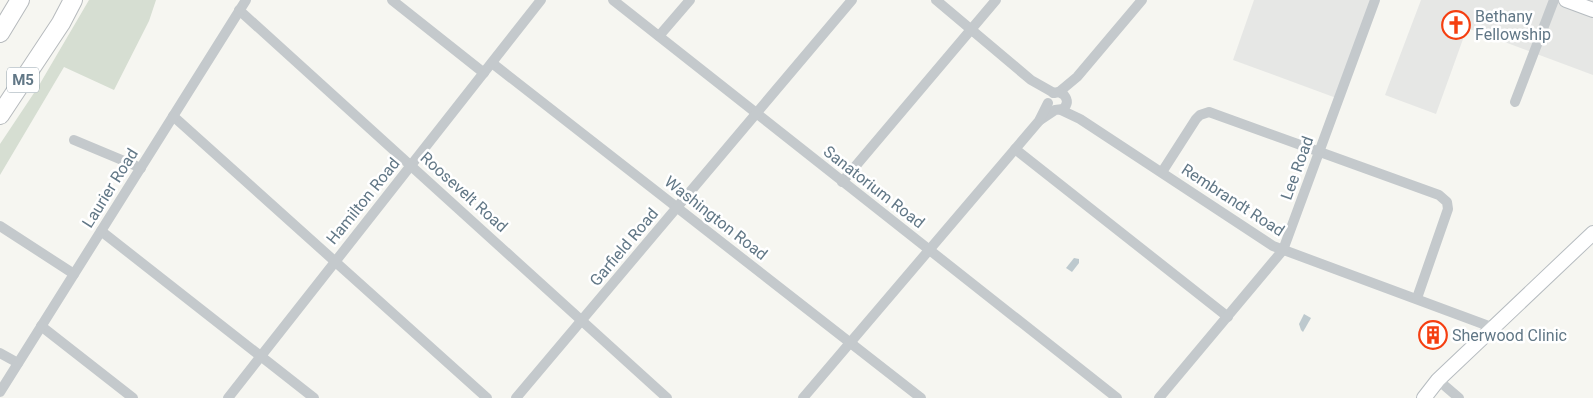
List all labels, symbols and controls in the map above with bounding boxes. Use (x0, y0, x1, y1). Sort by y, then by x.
place label: Bethany Fellowship (1475, 7, 1551, 44)
church icon: Bethany Fellowship (1441, 10, 1471, 40)
road number: M5 (7, 68, 39, 92)
street label: Lee Road (1277, 134, 1317, 202)
street label: Sanatorium Road (820, 142, 928, 232)
street label: Laurier Road (78, 145, 142, 231)
street label: Roosevelt Road (417, 148, 511, 236)
street label: Hamilton Road (322, 154, 404, 248)
street label: Rembrandt Road (1178, 160, 1288, 240)
street label: Washington Road (661, 172, 771, 264)
street label: Garfield Road (586, 204, 662, 290)
building icon: Sherwood Clinic (1418, 320, 1448, 350)
place label: Sherwood Clinic (1452, 326, 1567, 345)

